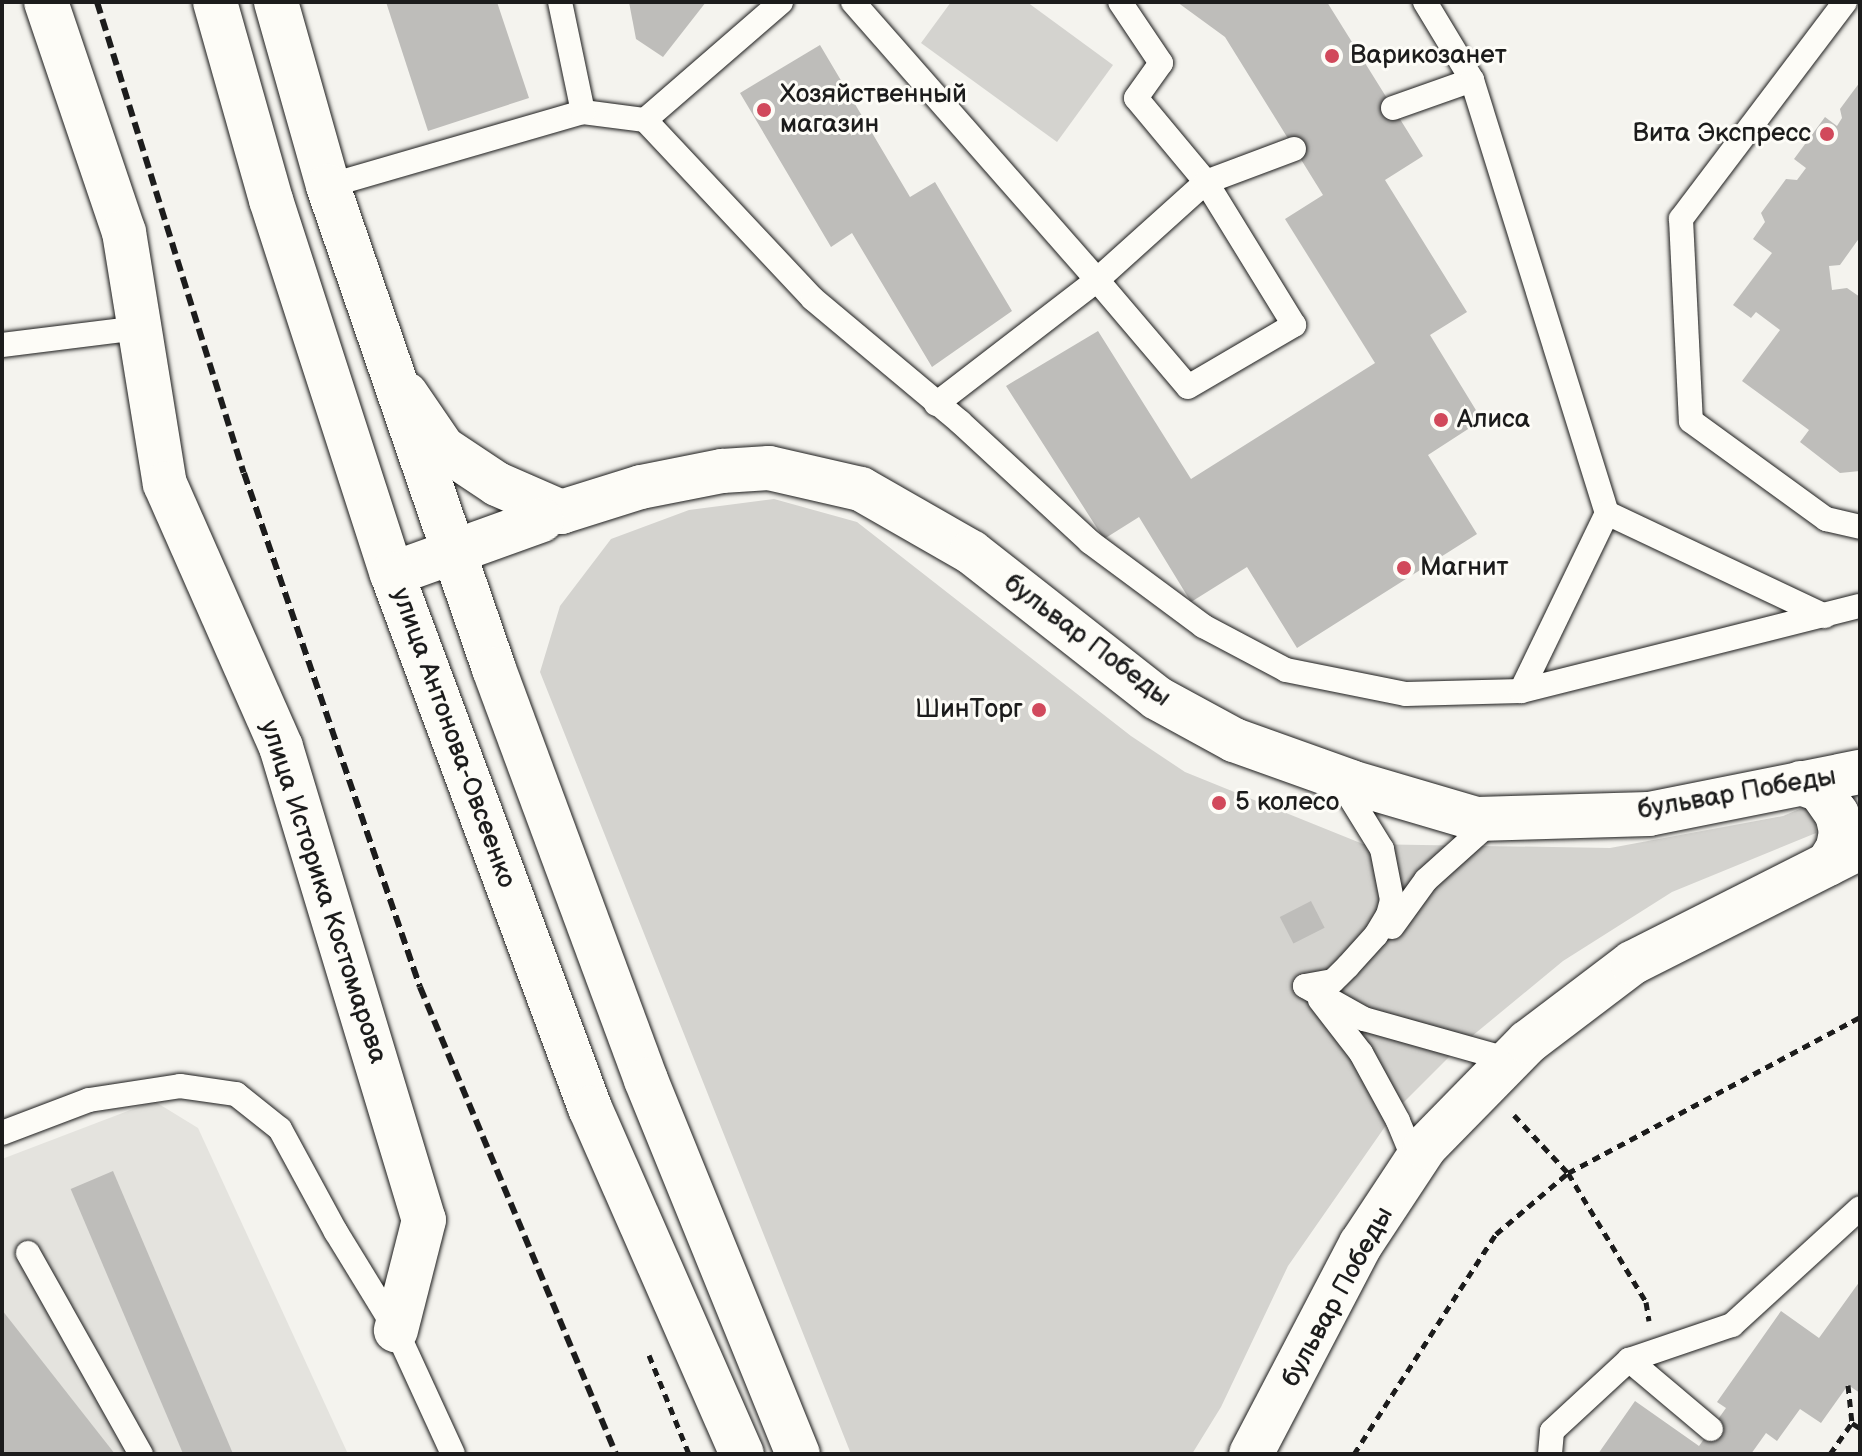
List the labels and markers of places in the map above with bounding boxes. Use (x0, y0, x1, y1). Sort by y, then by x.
place label: Варикозанет (1350, 40, 1507, 72)
marker: Варикозанет (1321, 45, 1343, 67)
place label: Хозяйственный магазин (780, 79, 967, 140)
marker: Хозяйственный магазин (755, 101, 773, 119)
place label: Вита Экспресс (1633, 118, 1811, 150)
marker: Вита Экспресс (1818, 125, 1836, 143)
place label: Алиса (1457, 404, 1530, 436)
marker: Алиса (1432, 411, 1450, 429)
place label: Магнит (1420, 552, 1509, 584)
marker: Магнит (1395, 559, 1413, 577)
place label: ШинТорг (915, 694, 1023, 726)
marker: ШинТорг (1030, 701, 1048, 719)
place label: 5 колесо (1235, 787, 1339, 819)
marker: 5 колесо (1210, 794, 1228, 812)

